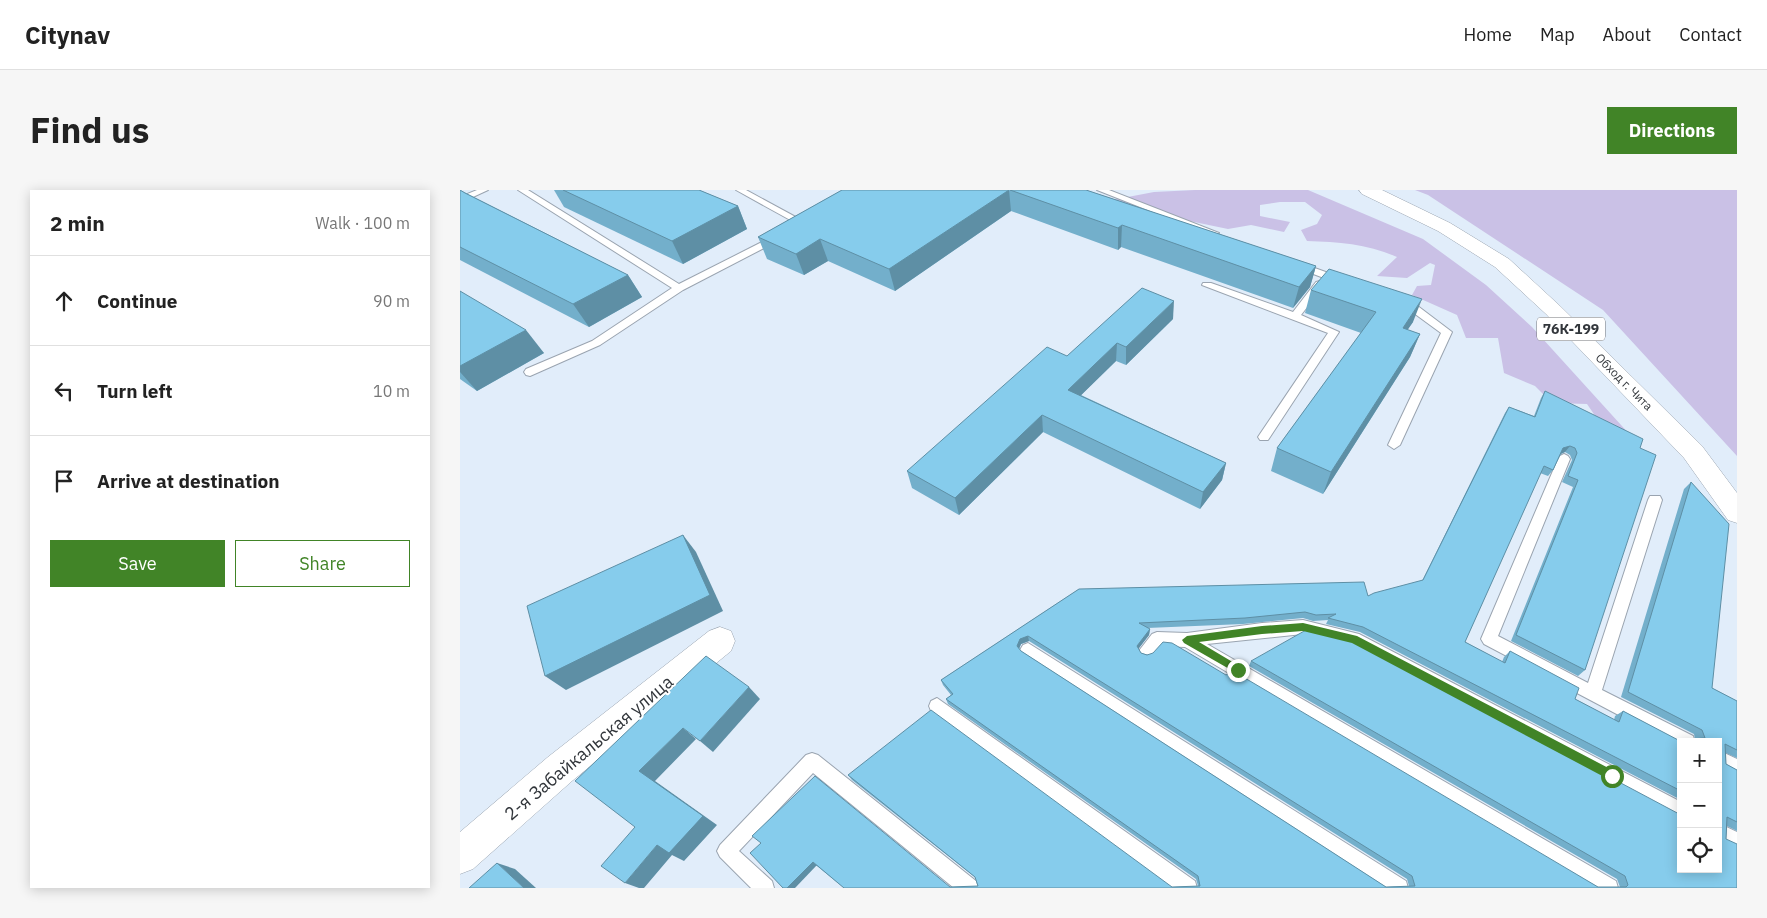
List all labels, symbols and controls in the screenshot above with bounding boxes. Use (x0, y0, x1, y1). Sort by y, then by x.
text: Citynav (25, 19, 110, 51)
text: Home (1464, 23, 1512, 46)
text: Map (1540, 23, 1575, 46)
text: About (1603, 23, 1651, 46)
text: Contact (1679, 23, 1742, 46)
text: Find us (30, 107, 149, 153)
button: Directions (1607, 107, 1737, 154)
text: 2 min (50, 209, 105, 237)
text: Walk · 100 m (315, 213, 410, 233)
icon: ahead (50, 287, 78, 315)
text: Continue (97, 289, 177, 313)
text: 90 m (373, 291, 410, 311)
road number: 76К-199 (1537, 318, 1605, 340)
street label: Обход г. Чита (1593, 350, 1656, 414)
icon: left (50, 377, 78, 405)
text: Turn left (97, 379, 173, 403)
text: 10 m (373, 381, 410, 401)
icon: arrive (50, 467, 78, 495)
text: Arrive at destination (97, 469, 280, 493)
button: Save (50, 540, 225, 587)
button: Share (235, 540, 410, 587)
route end (1227, 659, 1250, 682)
street label: 2-я Забайкальская улица (499, 670, 678, 825)
map controls (1677, 738, 1722, 873)
button: + (1677, 738, 1722, 783)
route start (1601, 765, 1624, 788)
button: − (1677, 783, 1722, 828)
button: locate (1677, 828, 1722, 873)

